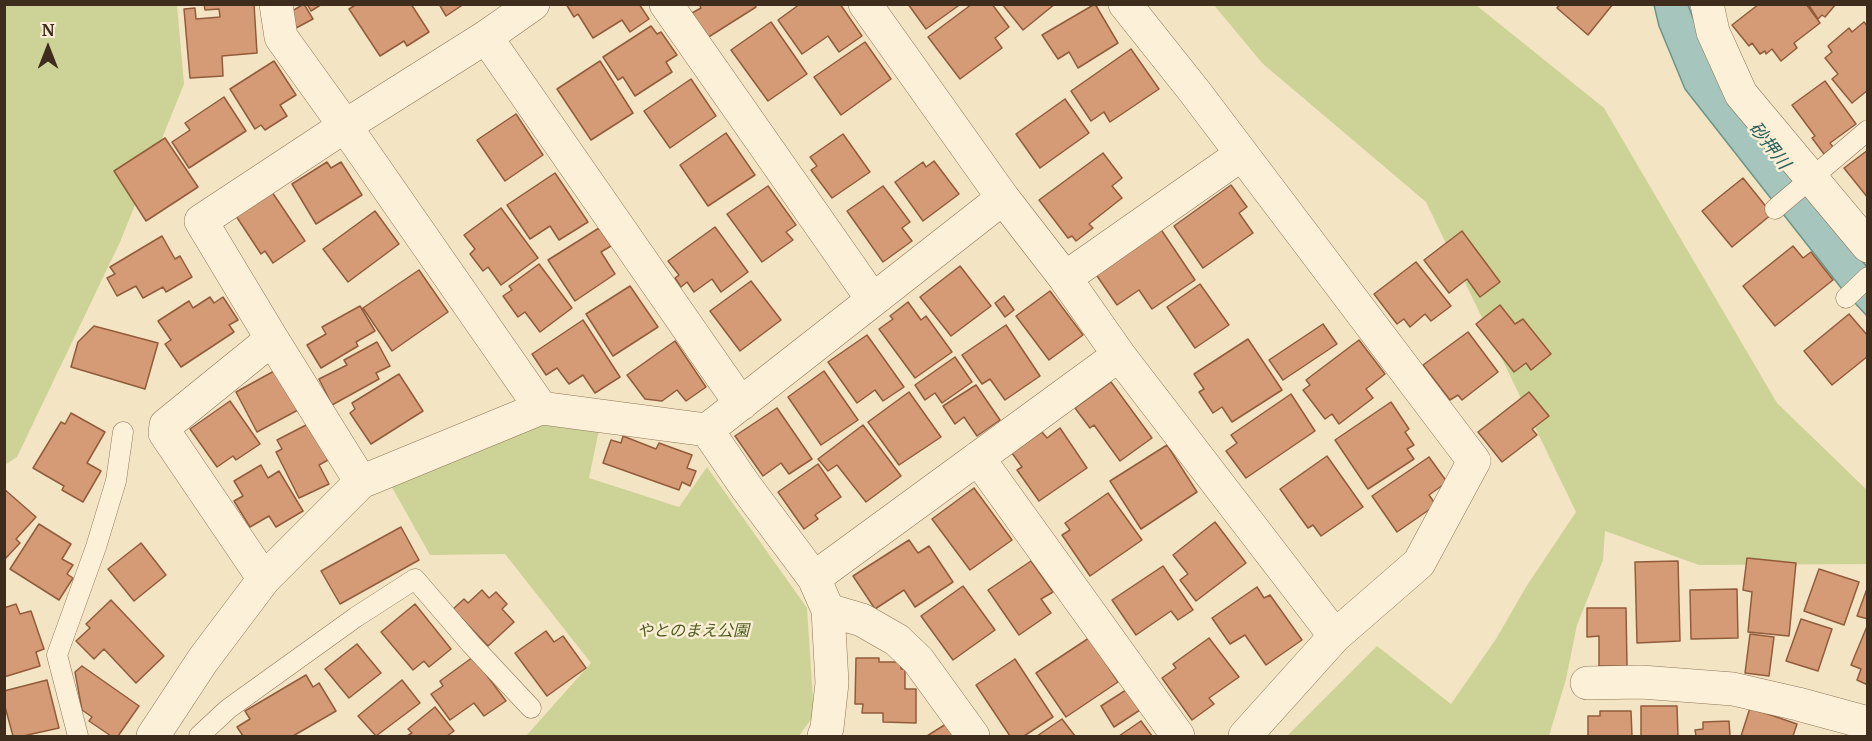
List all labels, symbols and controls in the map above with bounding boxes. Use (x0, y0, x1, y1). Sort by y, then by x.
north arrow (18, 18, 78, 78)
text: N (42, 20, 54, 40)
water label: 砂押川 (1744, 118, 1794, 174)
park label: やとのまえ公園 (637, 621, 749, 641)

